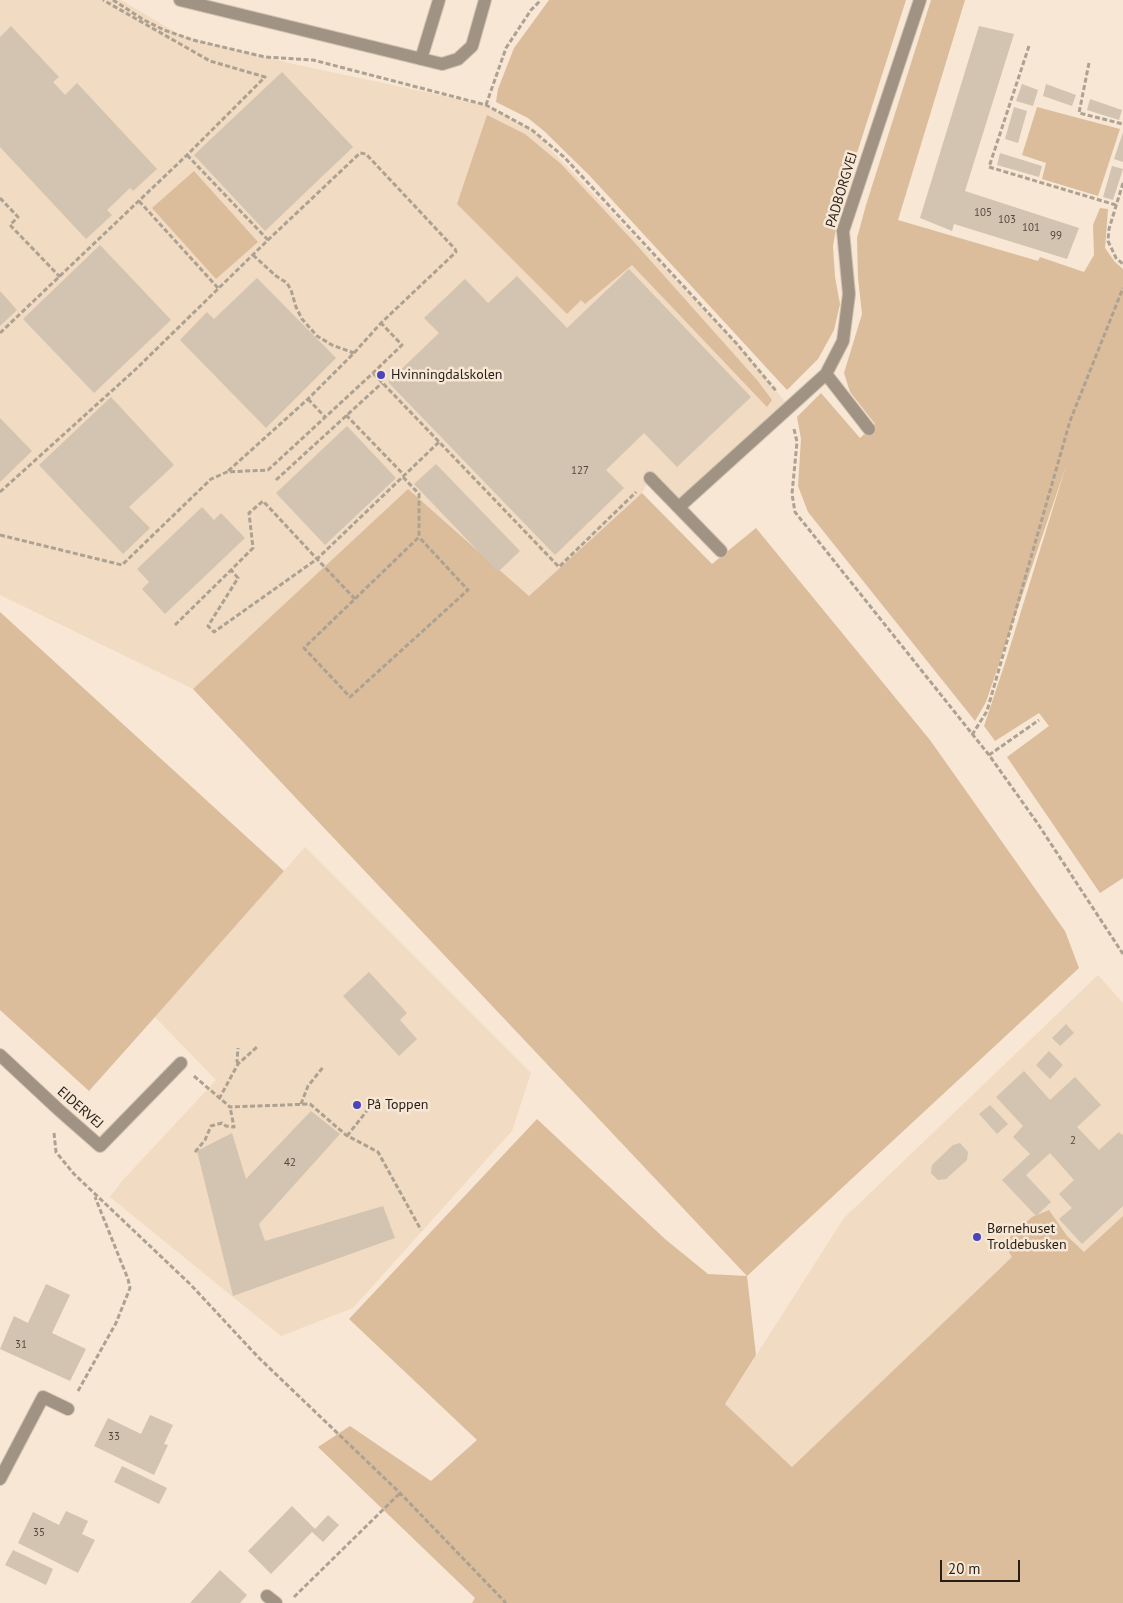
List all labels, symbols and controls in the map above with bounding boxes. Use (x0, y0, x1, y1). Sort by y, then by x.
street label: PADBORGVEJ (823, 150, 861, 230)
house number: 105 (974, 206, 992, 220)
house number: 103 (998, 213, 1016, 227)
house number: 101 (1022, 221, 1040, 235)
house number: 99 (1050, 229, 1062, 243)
place label: Hvinningdalskolen (391, 367, 503, 383)
marker: Hvinningdalskolen (375, 369, 387, 381)
house number: 127 (571, 464, 589, 478)
street label: EIDERVEJ (54, 1083, 106, 1133)
place label: På Toppen (367, 1097, 428, 1113)
marker: På Toppen (351, 1099, 363, 1111)
house number: 2 (1070, 1134, 1076, 1148)
house number: 42 (284, 1156, 296, 1170)
place label: Børnehuset Troldebusken (987, 1221, 1067, 1254)
marker: Børnehuset Troldebusken (971, 1231, 983, 1243)
house number: 31 (15, 1338, 27, 1352)
house number: 33 (108, 1430, 120, 1444)
house number: 35 (33, 1526, 45, 1540)
scale bar (943, 1550, 1023, 1582)
text: 20 m (948, 1559, 981, 1578)

